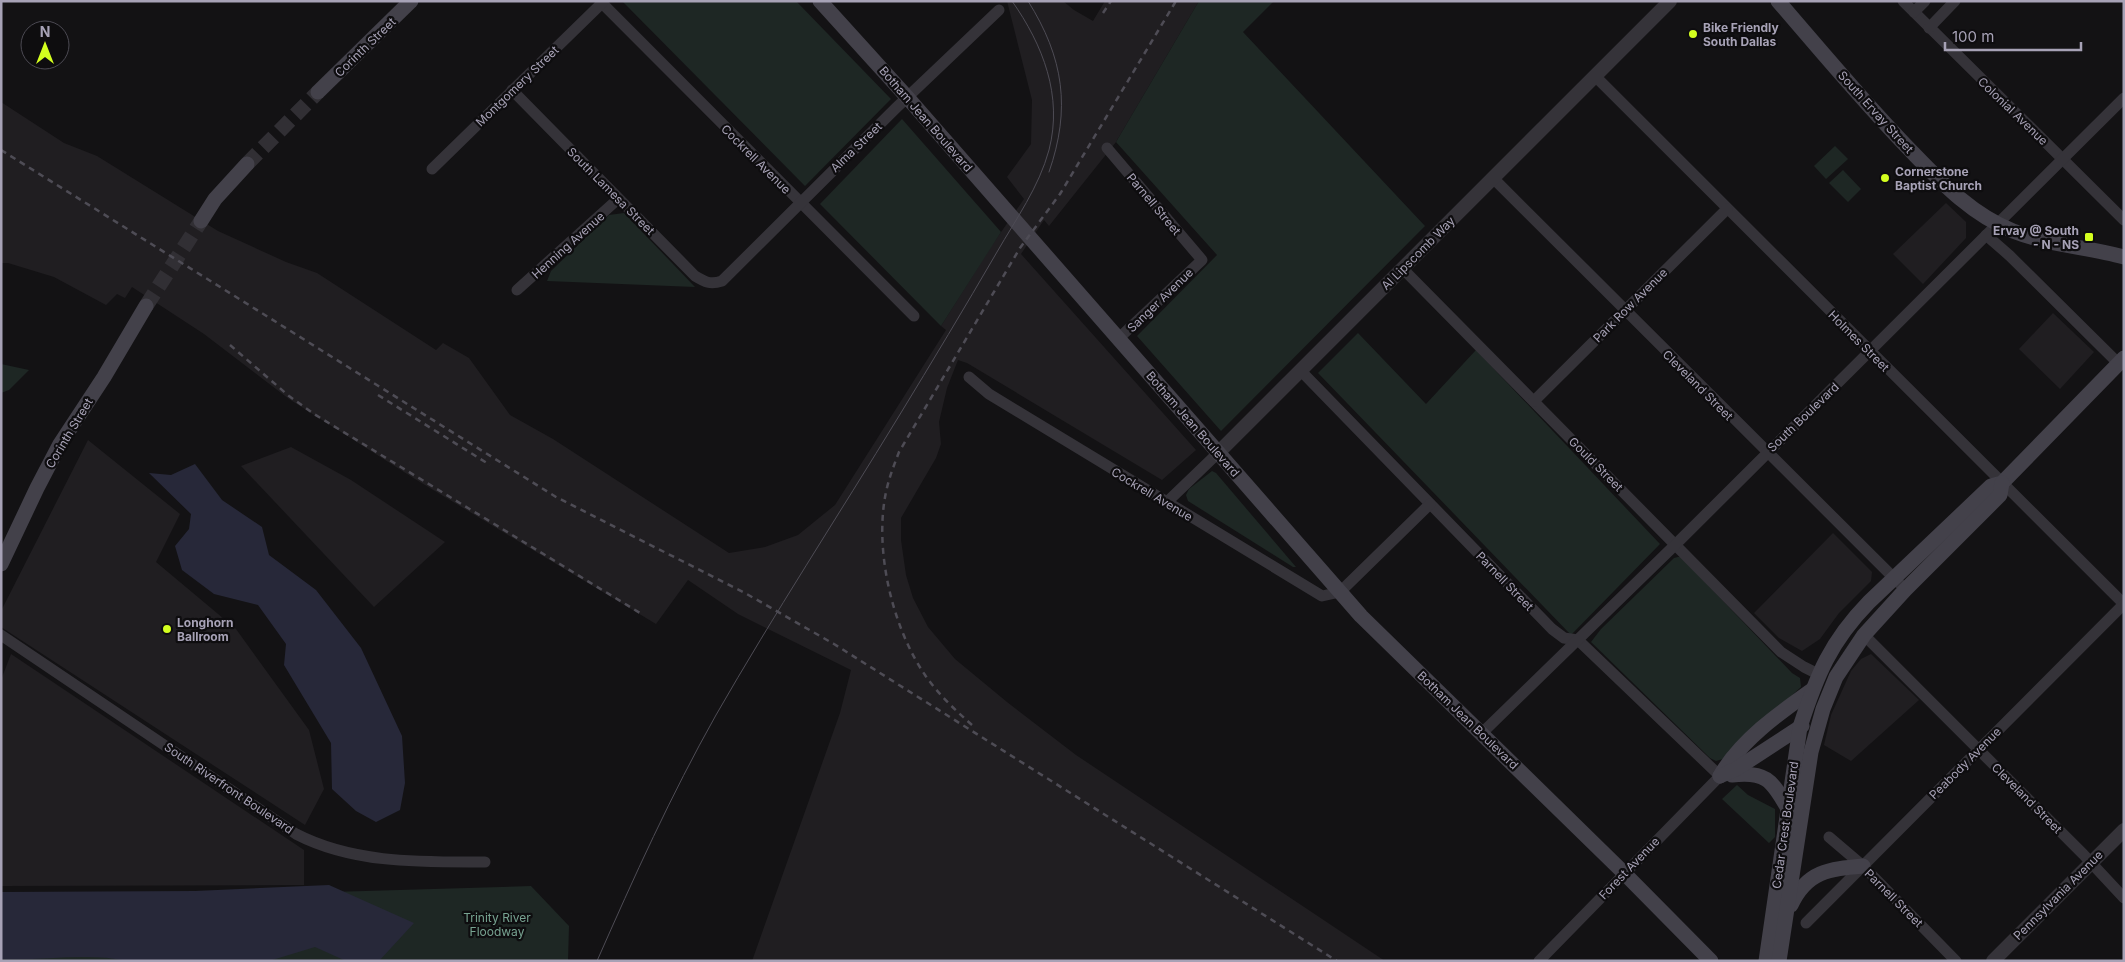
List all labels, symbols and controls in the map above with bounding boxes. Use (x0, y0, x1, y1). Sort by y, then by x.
street label: Corinth Street (331, 14, 399, 80)
north arrow (20, 20, 70, 70)
place label: Bike Friendly South Dallas (1703, 20, 1779, 49)
scale bar (1945, 20, 2081, 52)
text: N (40, 23, 50, 40)
text: 100 m (1952, 27, 1994, 46)
marker: Bike Friendly South Dallas (1687, 28, 1699, 40)
street label: Montgomery Street (472, 42, 562, 129)
street label: Botham Jean Boulevard (876, 63, 976, 175)
street label: South Ervay Street (1835, 68, 1917, 156)
street label: Colonial Avenue (1975, 74, 2051, 148)
street label: Alma Street (827, 119, 885, 175)
street label: Cockrell Avenue (718, 121, 794, 197)
street label: South Lamesa Street (564, 144, 658, 238)
place label: Cornerstone Baptist Church (1895, 164, 1982, 193)
street label: Parnell Street (1124, 170, 1184, 238)
marker: Cornerstone Baptist Church (1879, 172, 1891, 184)
street label: Henning Avenue (528, 208, 608, 282)
street label: Al Lipscomb Way (1378, 213, 1458, 293)
place label: Ervay @ South - N - NS (1993, 223, 2079, 252)
marker: Ervay @ South - N - NS (2083, 231, 2095, 243)
street label: Sanger Avenue (1124, 265, 1196, 335)
street label: Park Row Avenue (1590, 265, 1670, 345)
street label: Holmes Street (1825, 307, 1893, 375)
street label: Cleveland Street (1660, 347, 1736, 423)
street label: Botham Jean Boulevard (1143, 368, 1243, 480)
street label: South Boulevard (1764, 379, 1842, 455)
street label: Corinth Street (42, 395, 96, 471)
street label: Gould Street (1566, 434, 1626, 494)
street label: Cockrell Avenue (1109, 464, 1195, 524)
street label: Parnell Street (1473, 548, 1537, 614)
place label: Longhorn Ballroom (177, 615, 233, 644)
marker: Longhorn Ballroom (161, 623, 173, 635)
street label: Botham Jean Boulevard (1414, 668, 1522, 772)
street label: Peabody Avenue (1926, 724, 2004, 802)
street label: South Riverfront Boulevard (162, 739, 296, 837)
street label: Cedar Crest Boulevard (1769, 760, 1801, 890)
street label: Cleveland Street (1989, 760, 2065, 836)
street label: Forest Avenue (1596, 834, 1662, 902)
street label: Pennsylvania Avenue (2010, 847, 2106, 943)
street label: Parnell Street (1862, 866, 1926, 930)
park label: Trinity River Floodway (463, 910, 531, 939)

